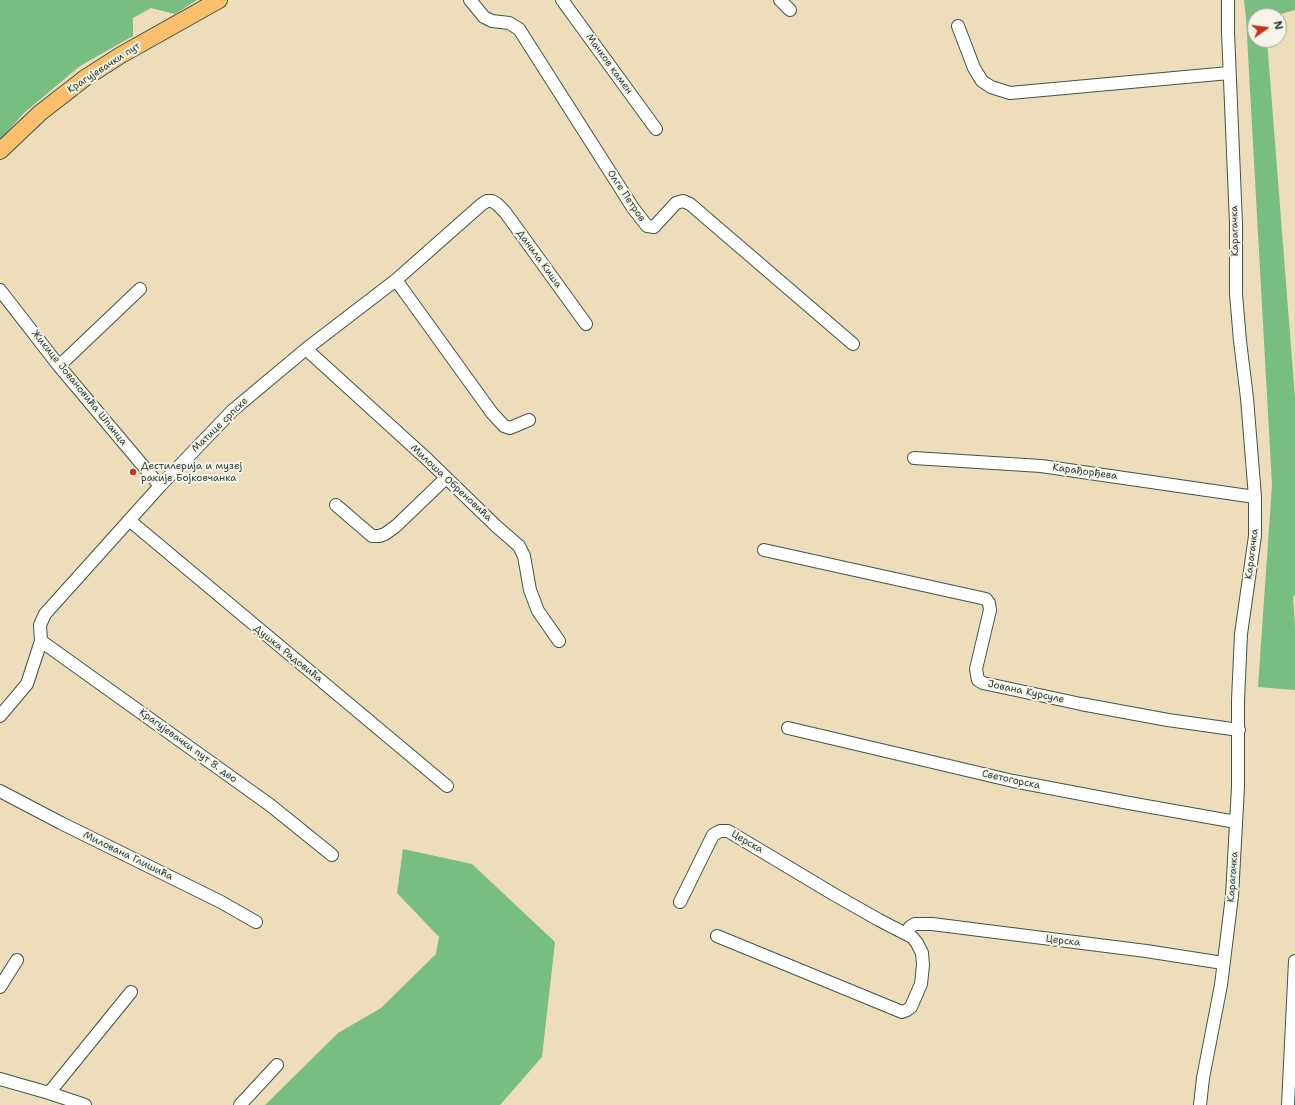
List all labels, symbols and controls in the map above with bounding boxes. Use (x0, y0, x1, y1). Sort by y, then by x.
north arrow (1247, 8, 1287, 48)
text: N (1270, 19, 1286, 31)
street label: Мачков камен (583, 32, 635, 96)
street label: Крагујевачки пут (65, 40, 143, 96)
street label: Олге Петров (604, 168, 648, 224)
street label: Карагачка (1229, 205, 1241, 257)
street label: Данила Киша (514, 228, 564, 290)
street label: Жикице Јовановића Шпанца (29, 328, 129, 448)
street label: Матице српске (189, 395, 251, 455)
street label: Милоша Обреновића (408, 442, 494, 524)
place label: Дестилерија и музеј ракије Бојковчанка (141, 460, 242, 484)
street label: Карађорђева (1052, 462, 1118, 482)
marker: Дестилерија и музеј ракије Бојковчанка (128, 467, 138, 477)
street label: Карагачка (1243, 528, 1261, 580)
street label: Душка Радовића (251, 623, 325, 685)
street label: Јована Курсуле (987, 678, 1065, 706)
street label: Крагујевачки пут 8. део (137, 706, 239, 786)
street label: Светогорска (981, 768, 1041, 792)
street label: Церска (729, 828, 765, 856)
street label: Милована Глишића (81, 829, 175, 883)
street label: Карагачка (1225, 851, 1241, 903)
street label: Церска (1045, 933, 1081, 949)

